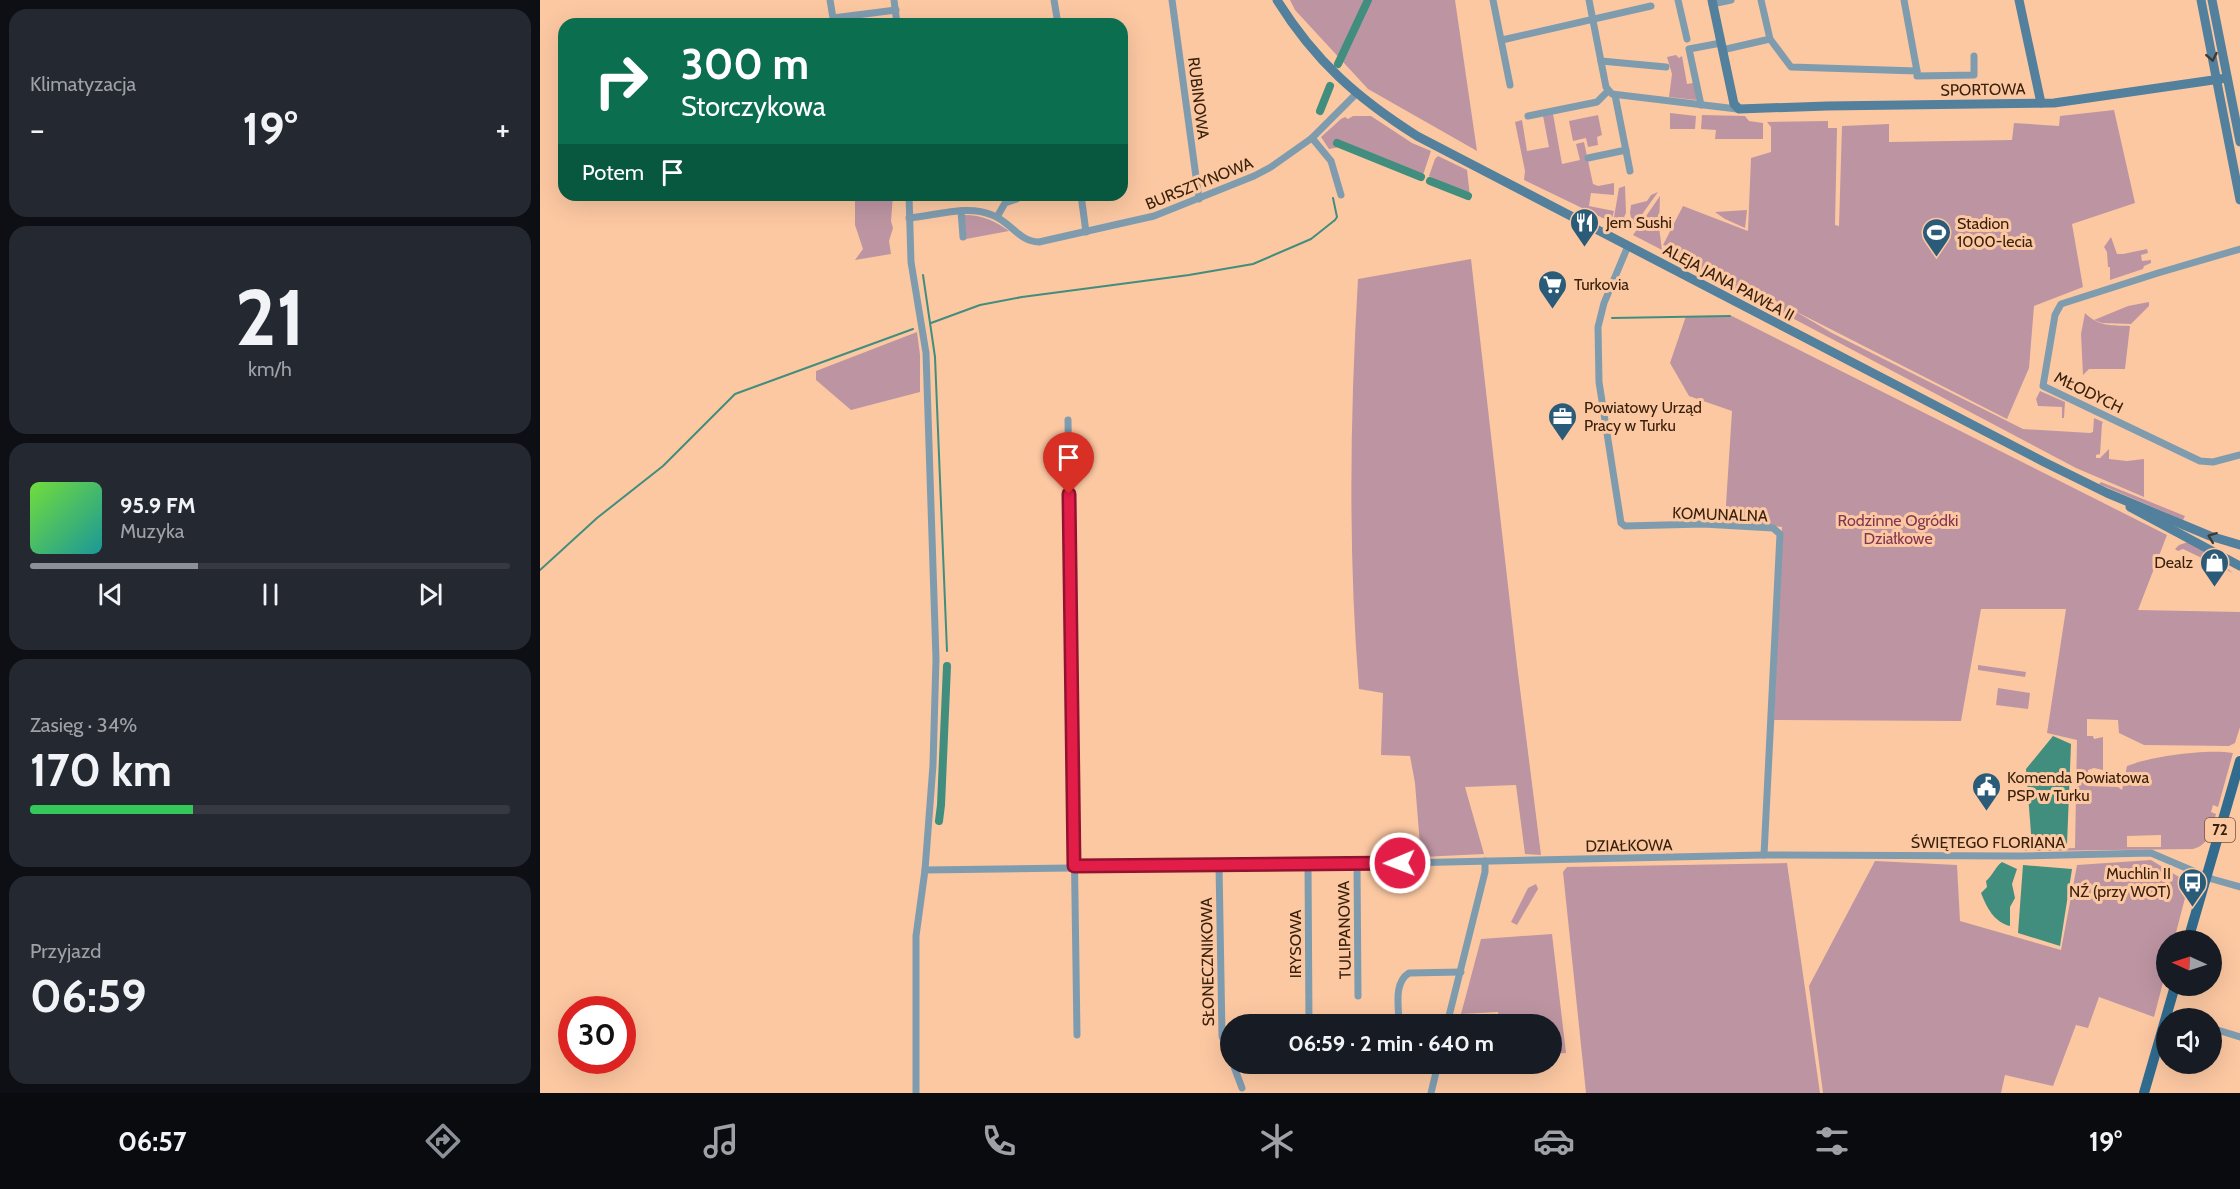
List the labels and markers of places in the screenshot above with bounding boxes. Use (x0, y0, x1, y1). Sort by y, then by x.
restaurant icon: Jem Sushi (1569, 206, 1601, 248)
place label: Jem Sushi (1605, 213, 1672, 232)
place label: Stadion 1000-lecia (1957, 214, 2033, 251)
sports icon: Stadion 1000-lecia (1920, 216, 1952, 258)
supermarket icon: Turkovia (1537, 268, 1569, 310)
place label: Turkovia (1574, 275, 1629, 294)
place label: Powiatowy Urząd Pracy w Turku (1584, 398, 1702, 435)
office icon: Powiatowy Urząd Pracy w Turku (1547, 400, 1579, 442)
pin (1043, 432, 1094, 494)
shop icon: Dealz (2198, 546, 2230, 588)
place label: Dealz (2154, 553, 2193, 572)
place label: Komenda Powiatowa PSP w Turku (2007, 768, 2149, 805)
public building icon: Komenda Powiatowa PSP w Turku (1970, 770, 2002, 812)
place label: Muchlin II NŹ (przy WOT) (2069, 864, 2171, 901)
bus stop icon: Muchlin II NŹ (przy WOT) (2176, 866, 2208, 908)

